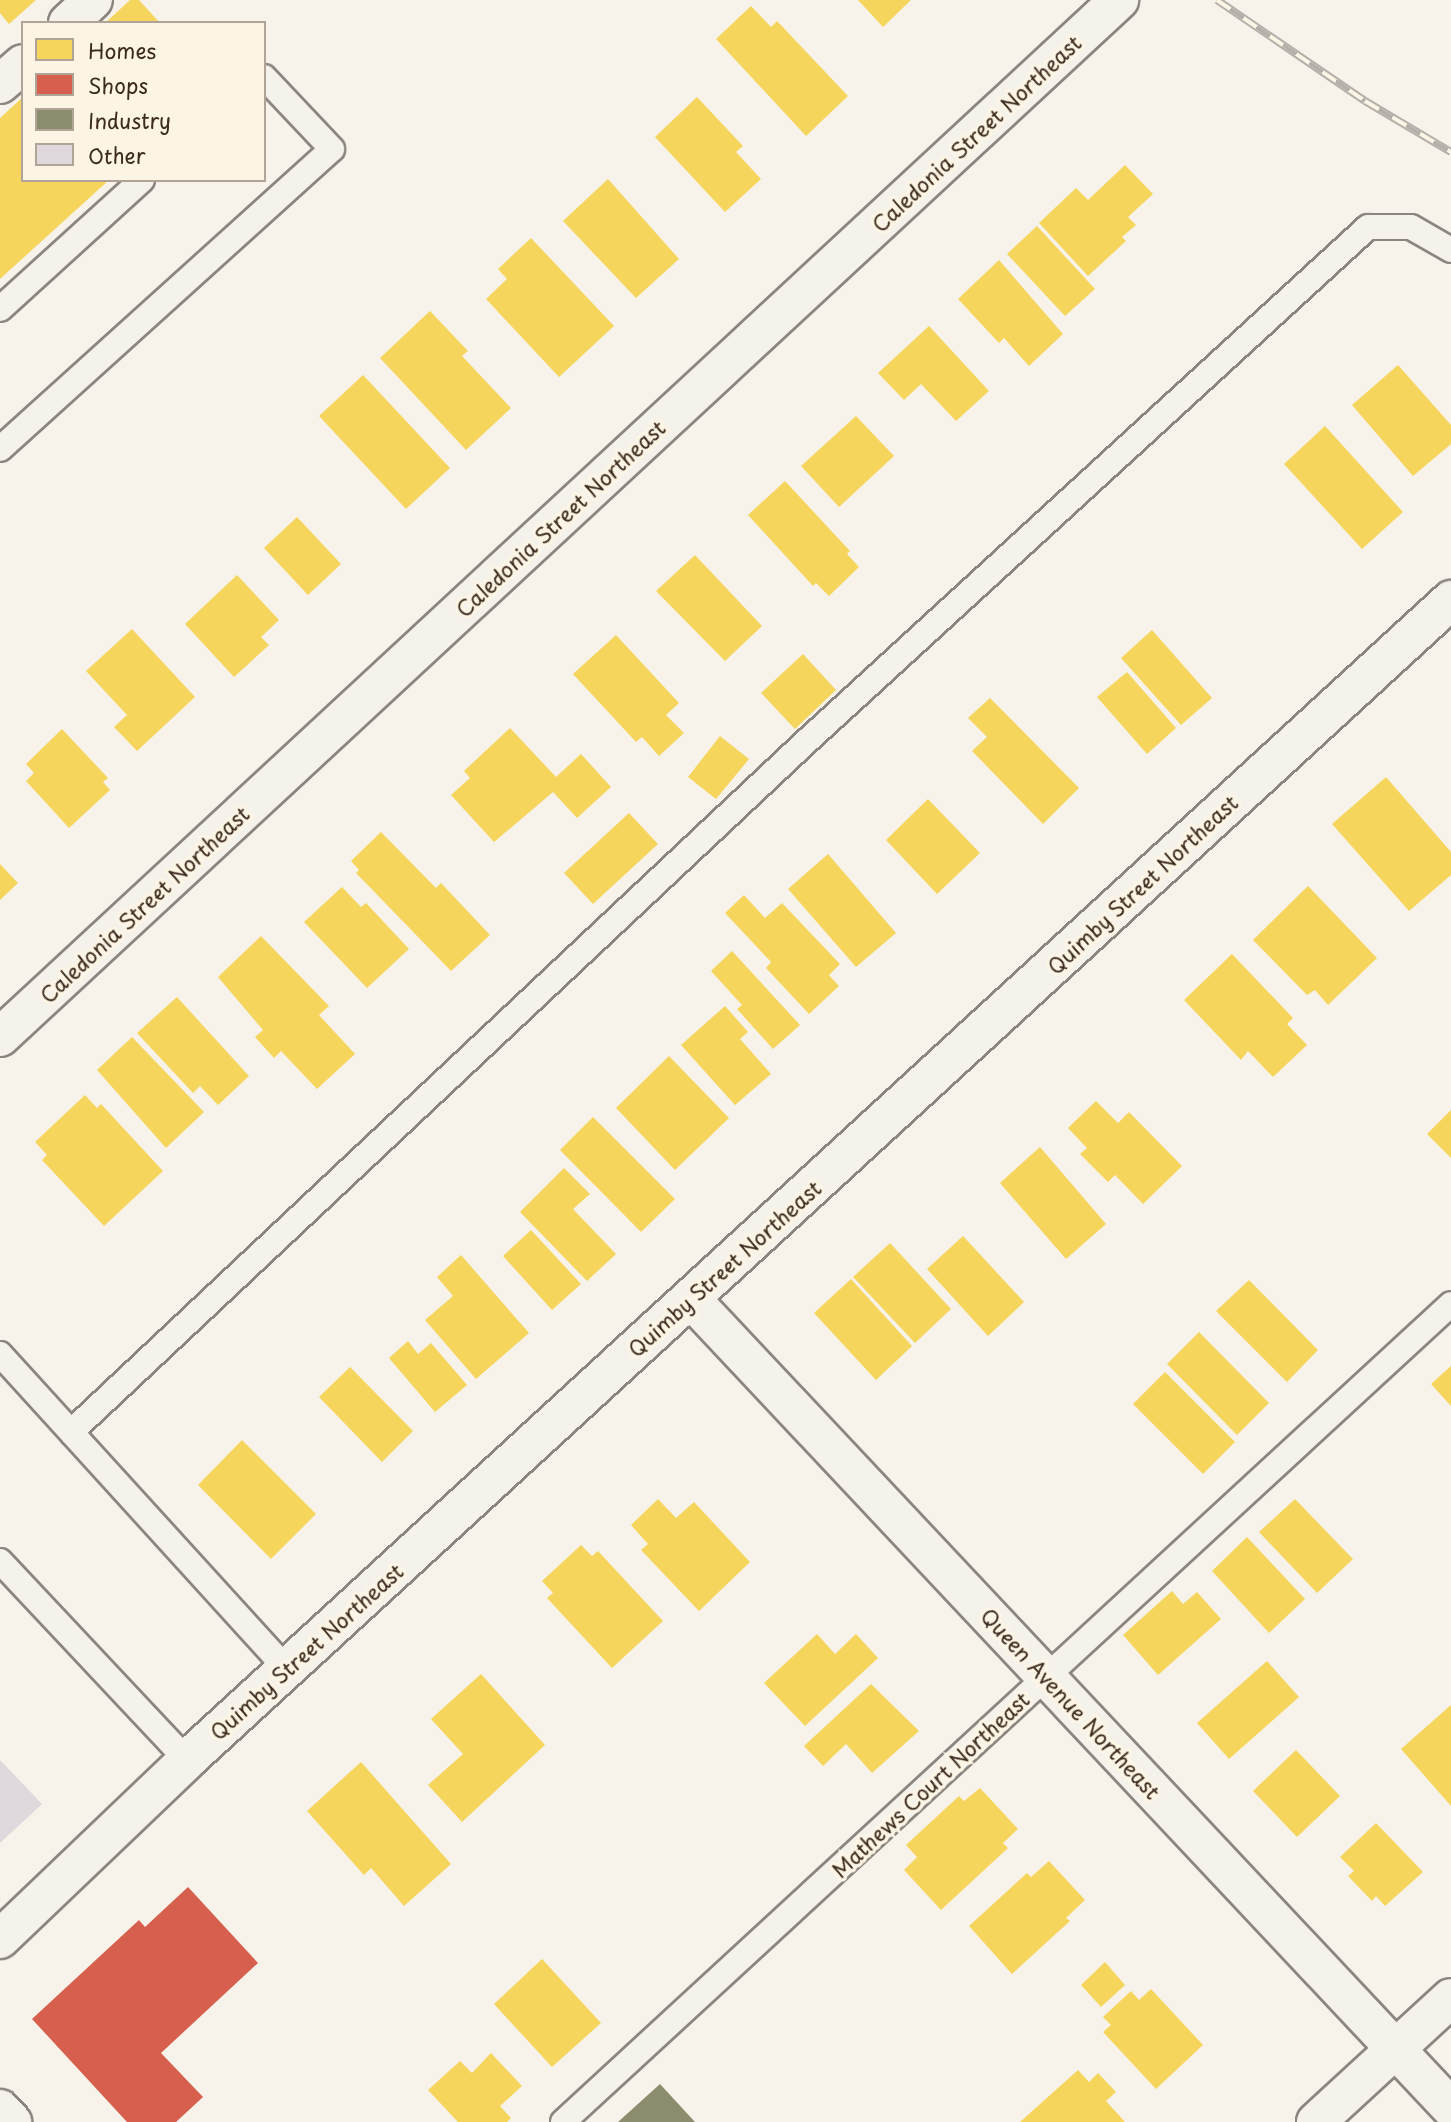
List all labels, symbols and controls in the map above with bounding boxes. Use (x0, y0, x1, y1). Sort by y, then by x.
legend (21, 21, 266, 182)
street label: Caledonia Street Northeast (866, 29, 1086, 237)
text: Homes (88, 34, 156, 66)
text: Shops (88, 69, 148, 101)
text: Industry (88, 104, 171, 136)
text: Other (88, 139, 146, 171)
street label: Caledonia Street Northeast (450, 414, 670, 622)
street label: Quimby Street Northeast (1040, 788, 1244, 980)
street label: Caledonia Street Northeast (34, 800, 254, 1008)
street label: Quimby Street Northeast (621, 1173, 827, 1363)
street label: Quimby Street Northeast (203, 1556, 409, 1746)
street label: Queen Avenue Northeast (976, 1602, 1166, 1804)
street label: Mathews Court Northeast (826, 1686, 1034, 1882)

